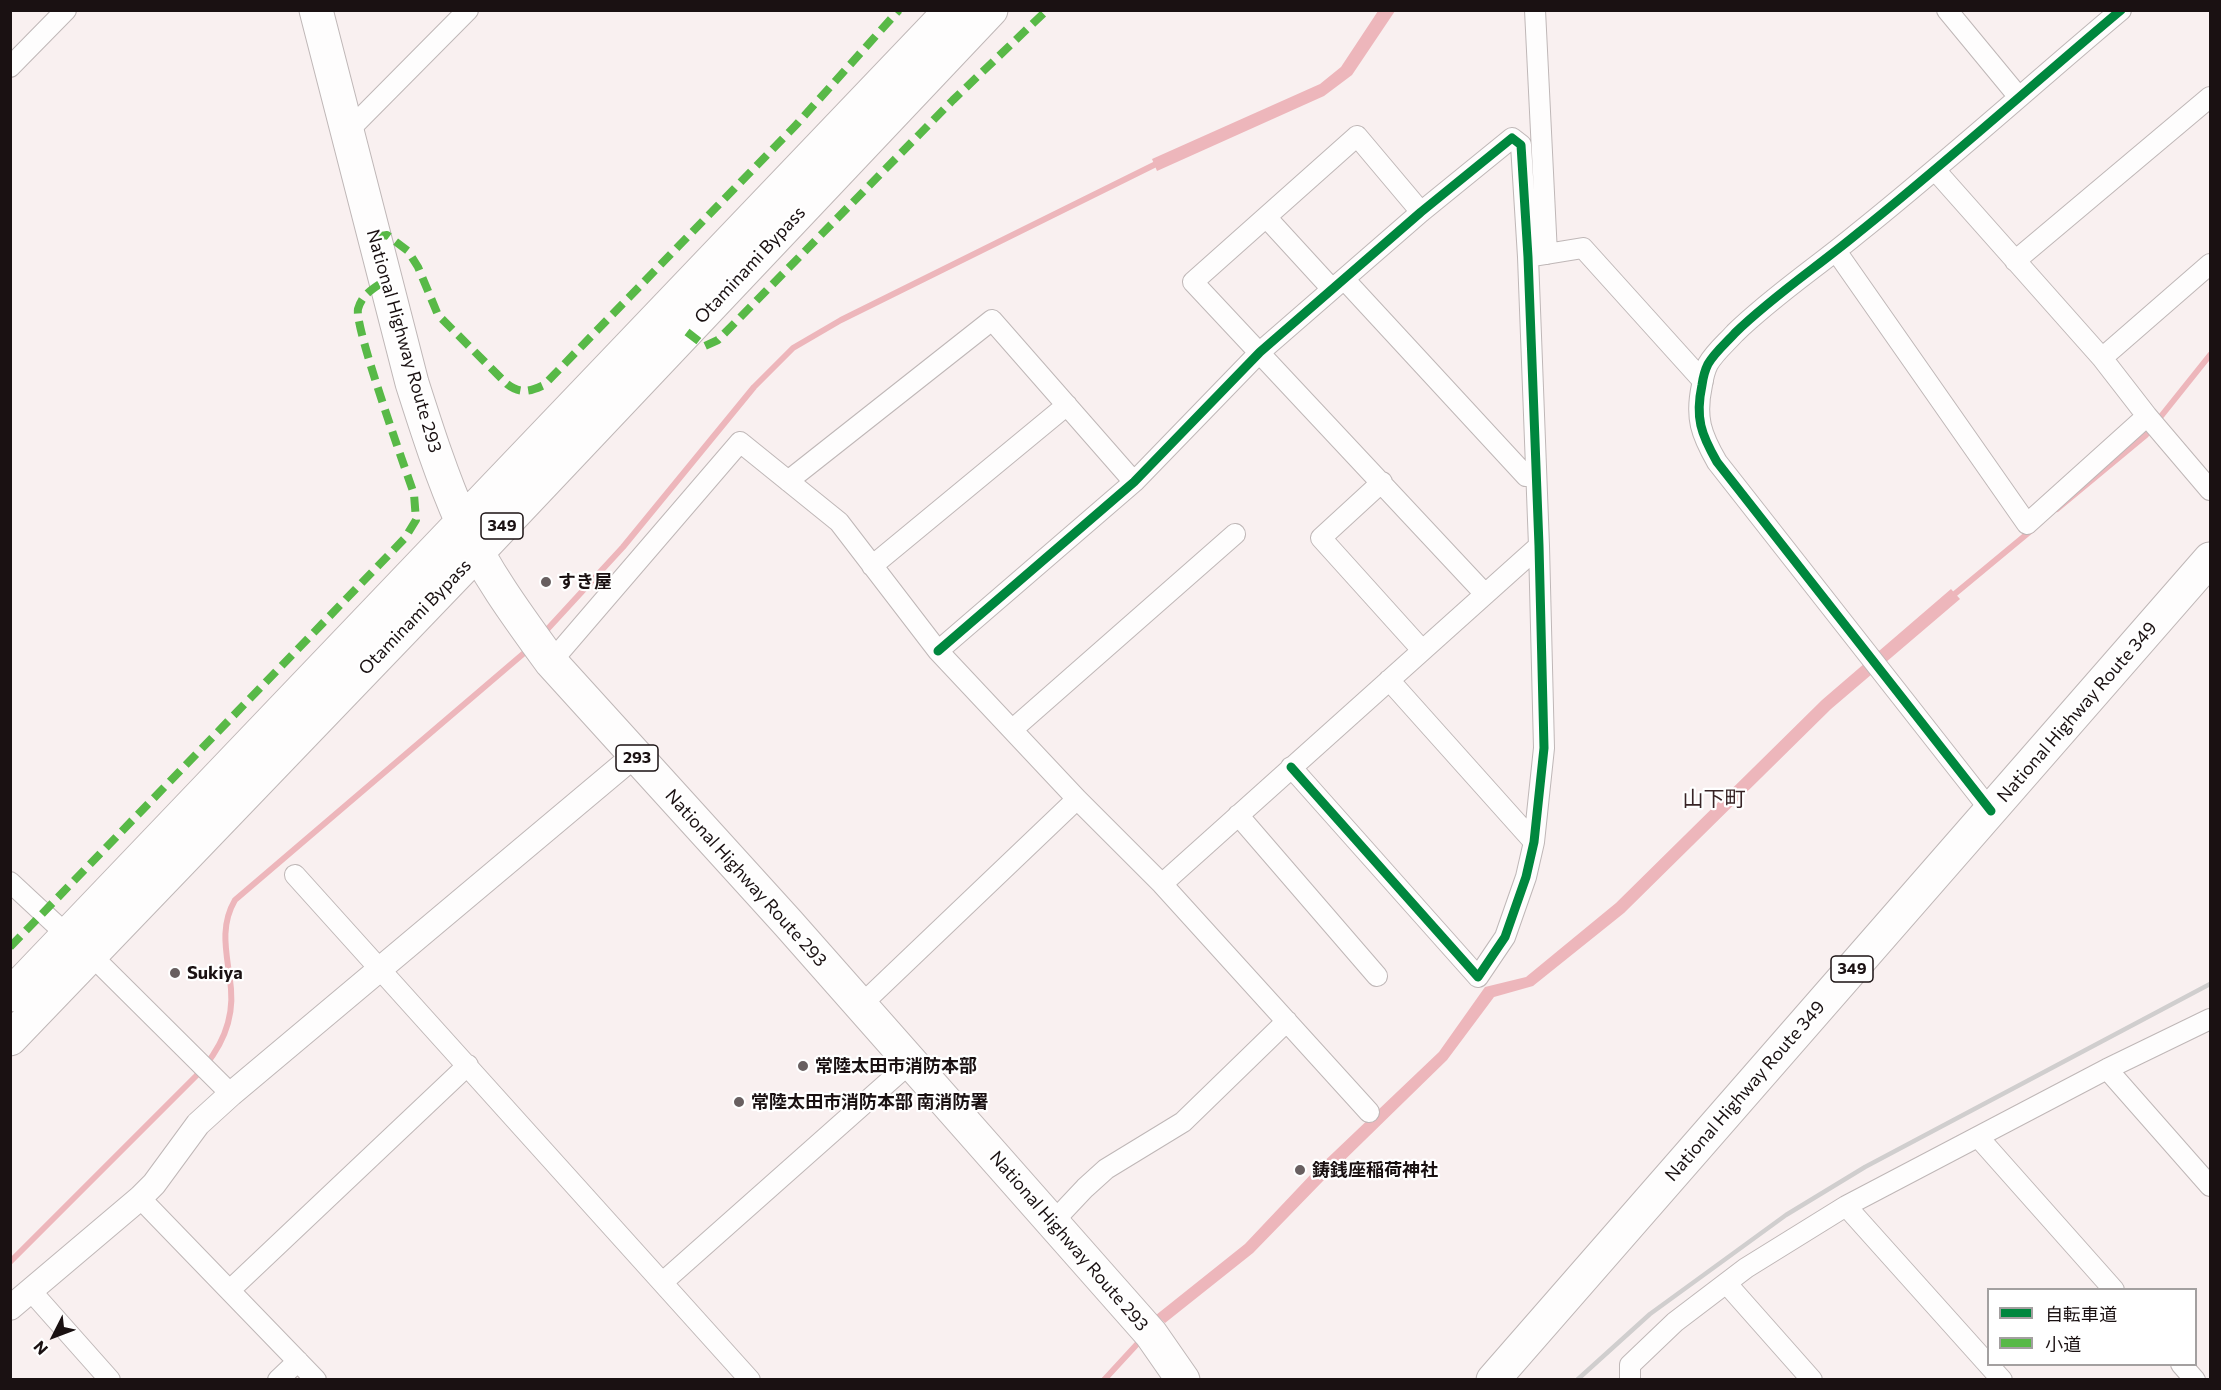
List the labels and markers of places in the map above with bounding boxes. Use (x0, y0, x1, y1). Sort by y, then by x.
place label: すき屋 (558, 571, 612, 593)
marker: すき屋 (539, 575, 553, 589)
place label: Sukiya (187, 962, 243, 984)
marker: Sukiya (168, 966, 182, 980)
place label: 常陸太田市消防本部 (815, 1055, 977, 1077)
marker: 常陸太田市消防本部 (796, 1059, 810, 1073)
place label: 常陸太田市消防本部 南消防署 (751, 1091, 988, 1113)
marker: 常陸太田市消防本部 南消防署 (732, 1095, 746, 1109)
place label: 鋳銭座稲荷神社 (1312, 1159, 1438, 1181)
marker: 鋳銭座稲荷神社 (1293, 1163, 1307, 1177)

